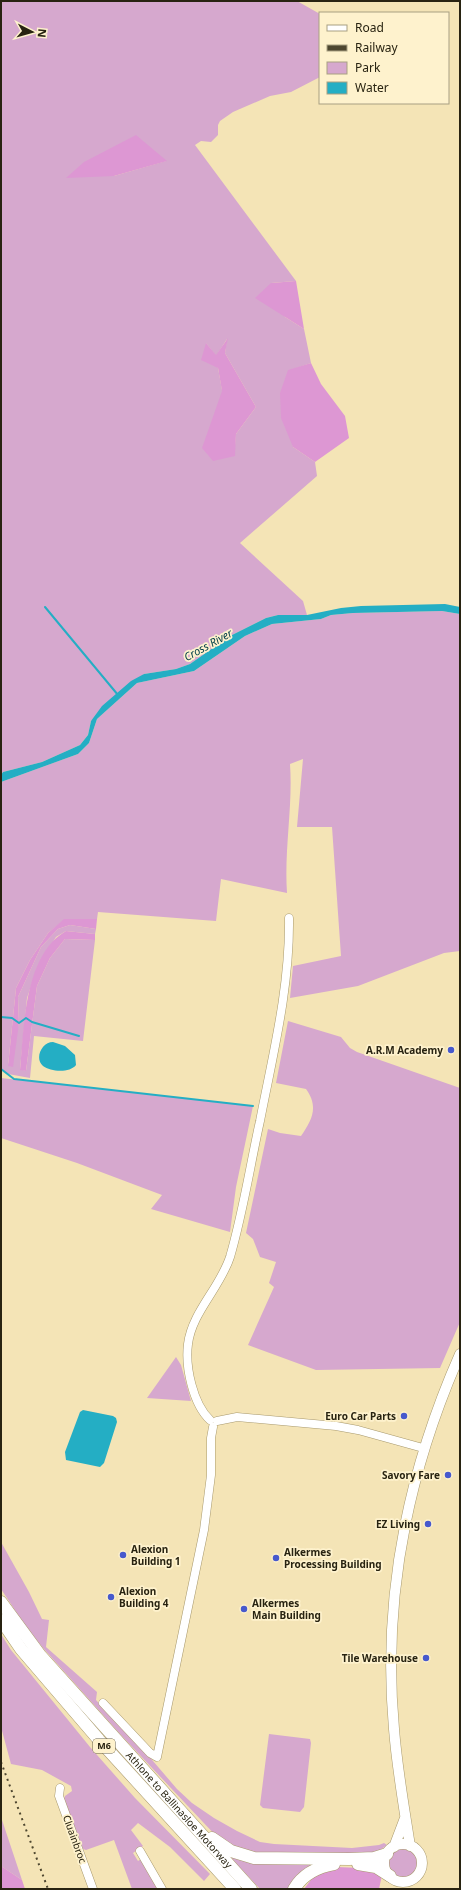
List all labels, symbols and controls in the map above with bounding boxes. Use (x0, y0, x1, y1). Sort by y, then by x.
north arrow (12, 12, 52, 52)
legend (319, 12, 449, 104)
text: Road (355, 19, 384, 36)
text: N (35, 28, 50, 38)
text: Railway (355, 39, 399, 56)
text: Park (355, 59, 381, 76)
text: Water (355, 79, 389, 96)
water label: Cross River (181, 625, 235, 664)
place label: A.R.M Academy (366, 1043, 443, 1057)
marker: A.R.M Academy (446, 1045, 456, 1055)
place label: Euro Car Parts (325, 1409, 396, 1423)
marker: Euro Car Parts (399, 1411, 409, 1421)
place label: Savory Fare (382, 1468, 440, 1482)
marker: Savory Fare (443, 1470, 453, 1480)
place label: EZ Living (376, 1517, 420, 1531)
marker: EZ Living (423, 1519, 433, 1529)
place label: Alexion Building 1 (131, 1542, 181, 1568)
place label: Alkermes Processing Building (284, 1545, 382, 1571)
marker: Alexion Building 1 (118, 1550, 128, 1560)
marker: Alkermes Processing Building (271, 1553, 281, 1563)
place label: Alexion Building 4 (119, 1584, 169, 1610)
marker: Alexion Building 4 (106, 1592, 116, 1602)
place label: Alkermes Main Building (252, 1596, 321, 1622)
marker: Alkermes Main Building (239, 1604, 249, 1614)
place label: Tile Warehouse (342, 1651, 418, 1665)
marker: Tile Warehouse (421, 1653, 431, 1663)
road number: M6 (93, 1739, 115, 1753)
street label: Athlone to Ballinasloe Motorway (123, 1748, 236, 1872)
street label: Cluainbroc (60, 1813, 90, 1865)

